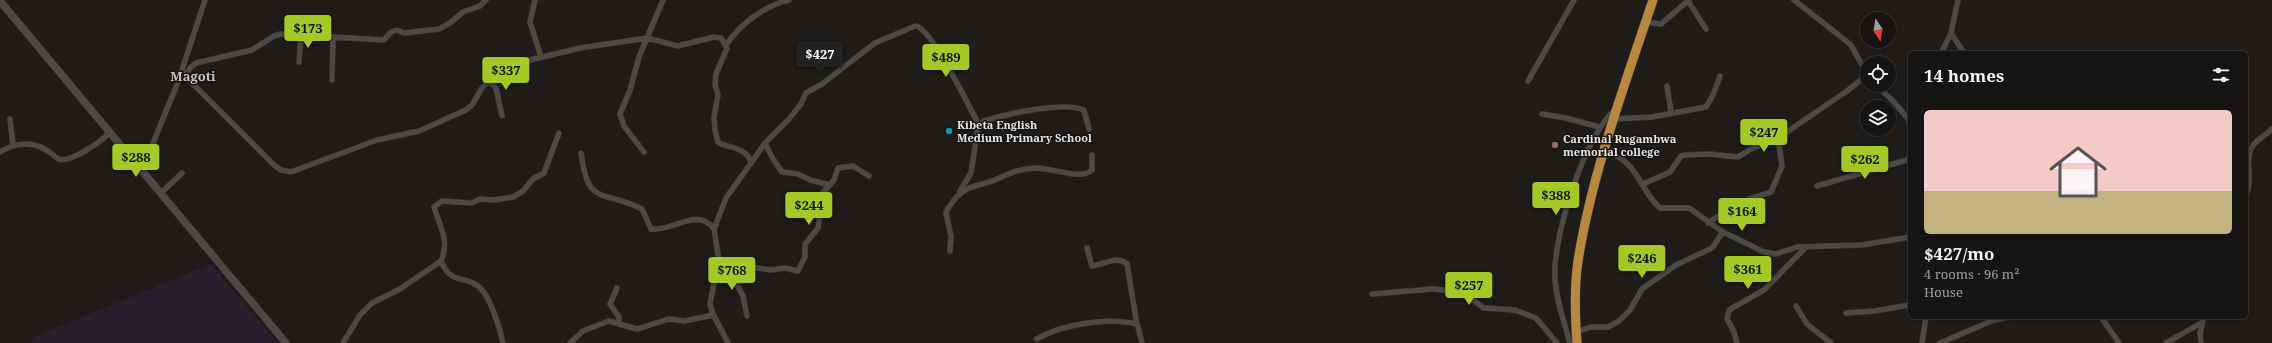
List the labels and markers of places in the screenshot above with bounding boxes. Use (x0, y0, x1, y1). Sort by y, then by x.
pin: $173 (284, 15, 332, 49)
pin: $427 (796, 41, 844, 75)
pin: $489 (922, 44, 970, 78)
pin: $337 (482, 57, 530, 91)
place label: Kibeta English Medium Primary School (957, 117, 1092, 145)
pin: $247 (1740, 119, 1788, 153)
marker: Kibeta English Medium Primary School (944, 126, 954, 136)
place label: Cardinal Rugambwa memorial college (1563, 131, 1677, 159)
marker: Cardinal Rugambwa memorial college (1550, 140, 1560, 150)
pin: $288 (112, 144, 160, 178)
pin: $262 (1841, 146, 1889, 180)
pin: $388 (1532, 182, 1580, 216)
pin: $244 (785, 192, 833, 226)
pin: $164 (1718, 198, 1766, 232)
pin: $246 (1618, 245, 1666, 279)
pin: $361 (1724, 256, 1772, 290)
pin: $768 (708, 257, 756, 291)
pin: $257 (1445, 272, 1493, 306)

